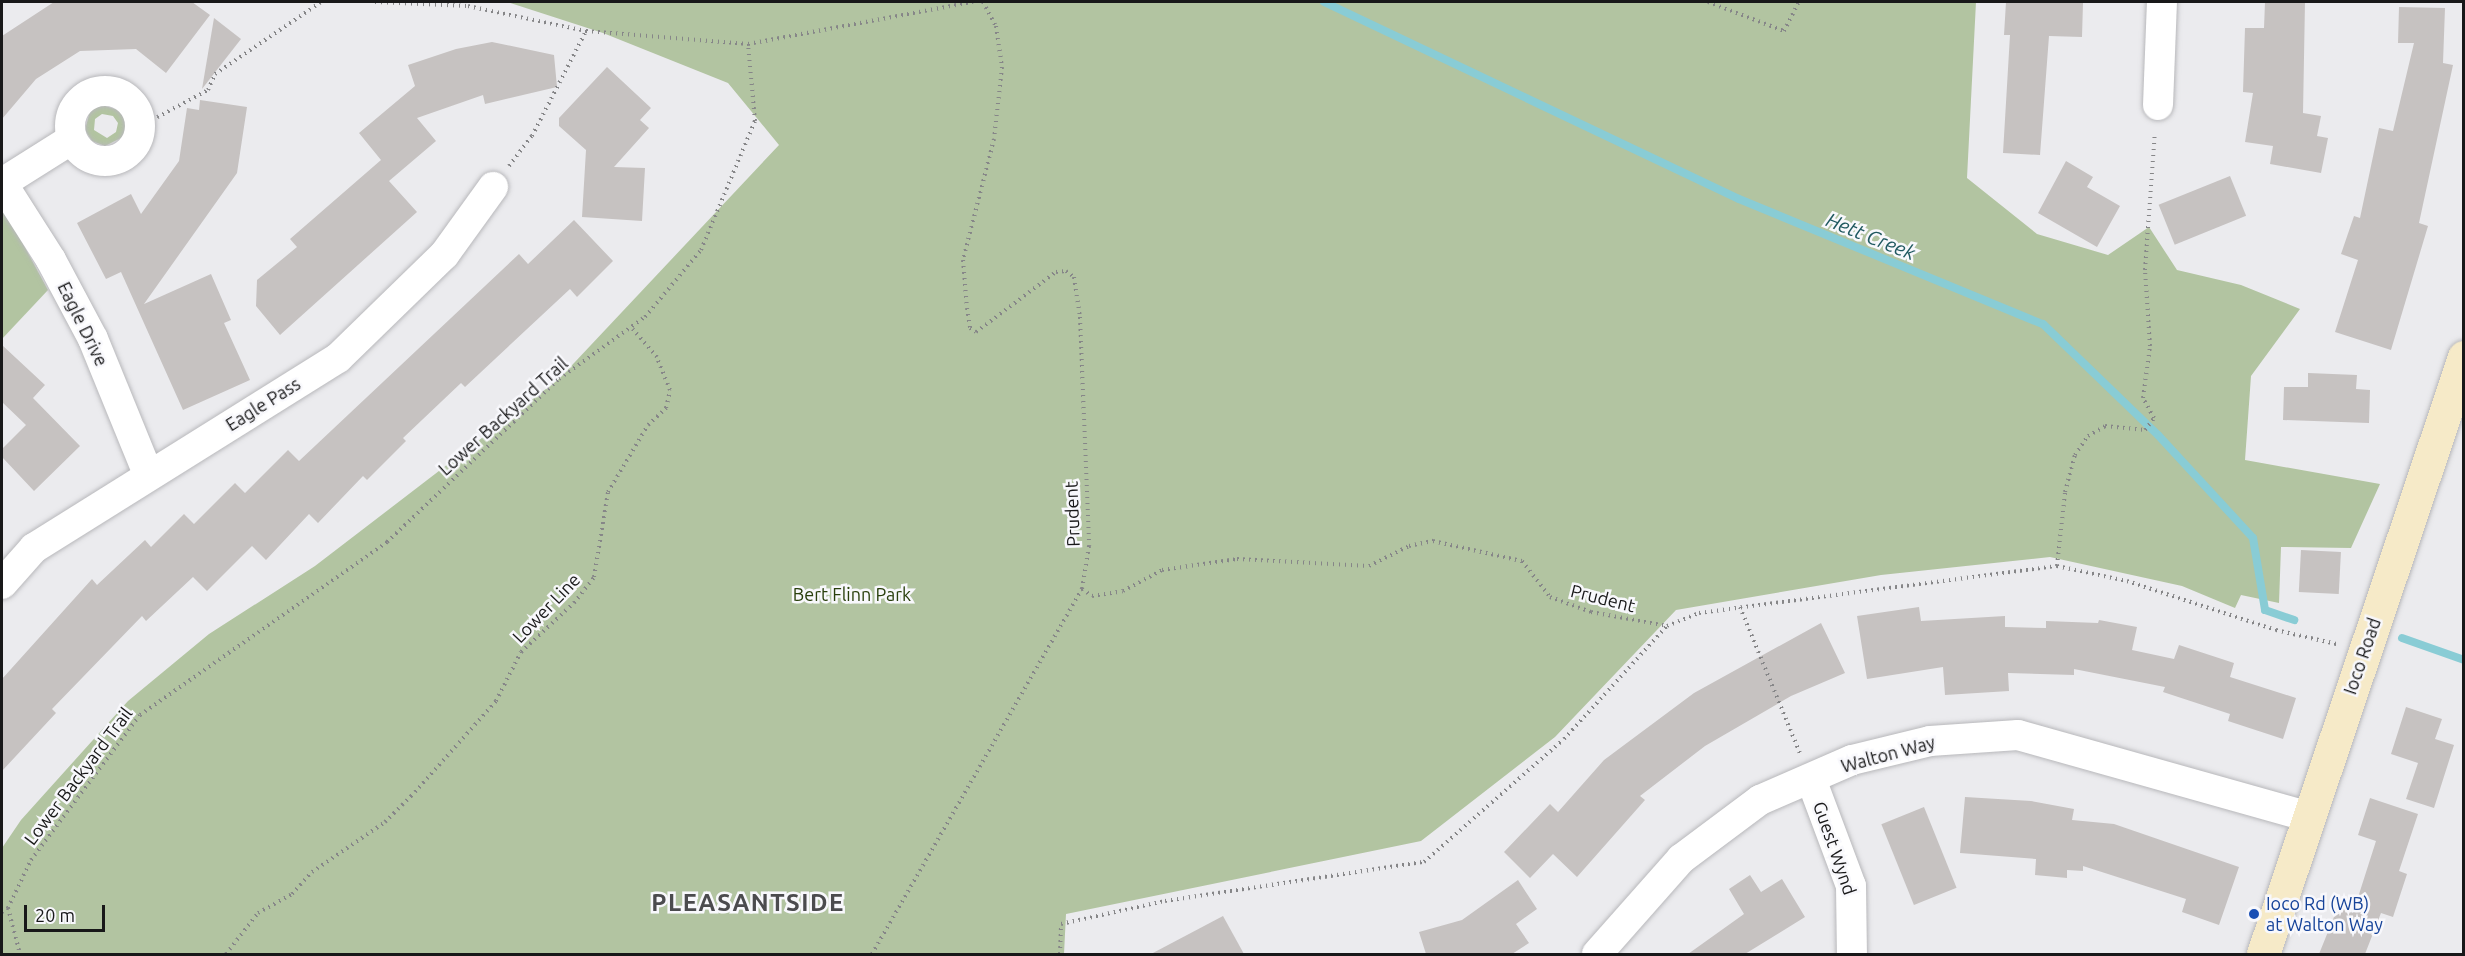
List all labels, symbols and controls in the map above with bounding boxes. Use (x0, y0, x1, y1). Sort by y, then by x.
water label: Hett Creek (1823, 207, 1919, 265)
street label: Eagle Drive (53, 278, 113, 370)
street label: Lower Backyard Trail (434, 352, 572, 480)
street label: Eagle Pass (222, 373, 304, 435)
street label: Prudent (1060, 481, 1084, 547)
street label: Lower Line (508, 569, 584, 647)
street label: Prudent (1569, 580, 1637, 616)
park label: Bert Flinn Park (793, 583, 911, 605)
street label: Ioco Road (2339, 615, 2385, 697)
street label: Lower Backyard Trail (19, 703, 137, 849)
street label: Walton Way (1839, 731, 1937, 777)
street label: Guest Wynd (1809, 798, 1861, 898)
district label: PLEASANTSIDE (651, 889, 845, 917)
scale bar (27, 893, 108, 931)
place label: Ioco Rd (WB) at Walton Way (2266, 893, 2383, 936)
text: 20 m (35, 905, 75, 925)
marker: Ioco Rd (WB) at Walton Way (2247, 907, 2261, 921)

